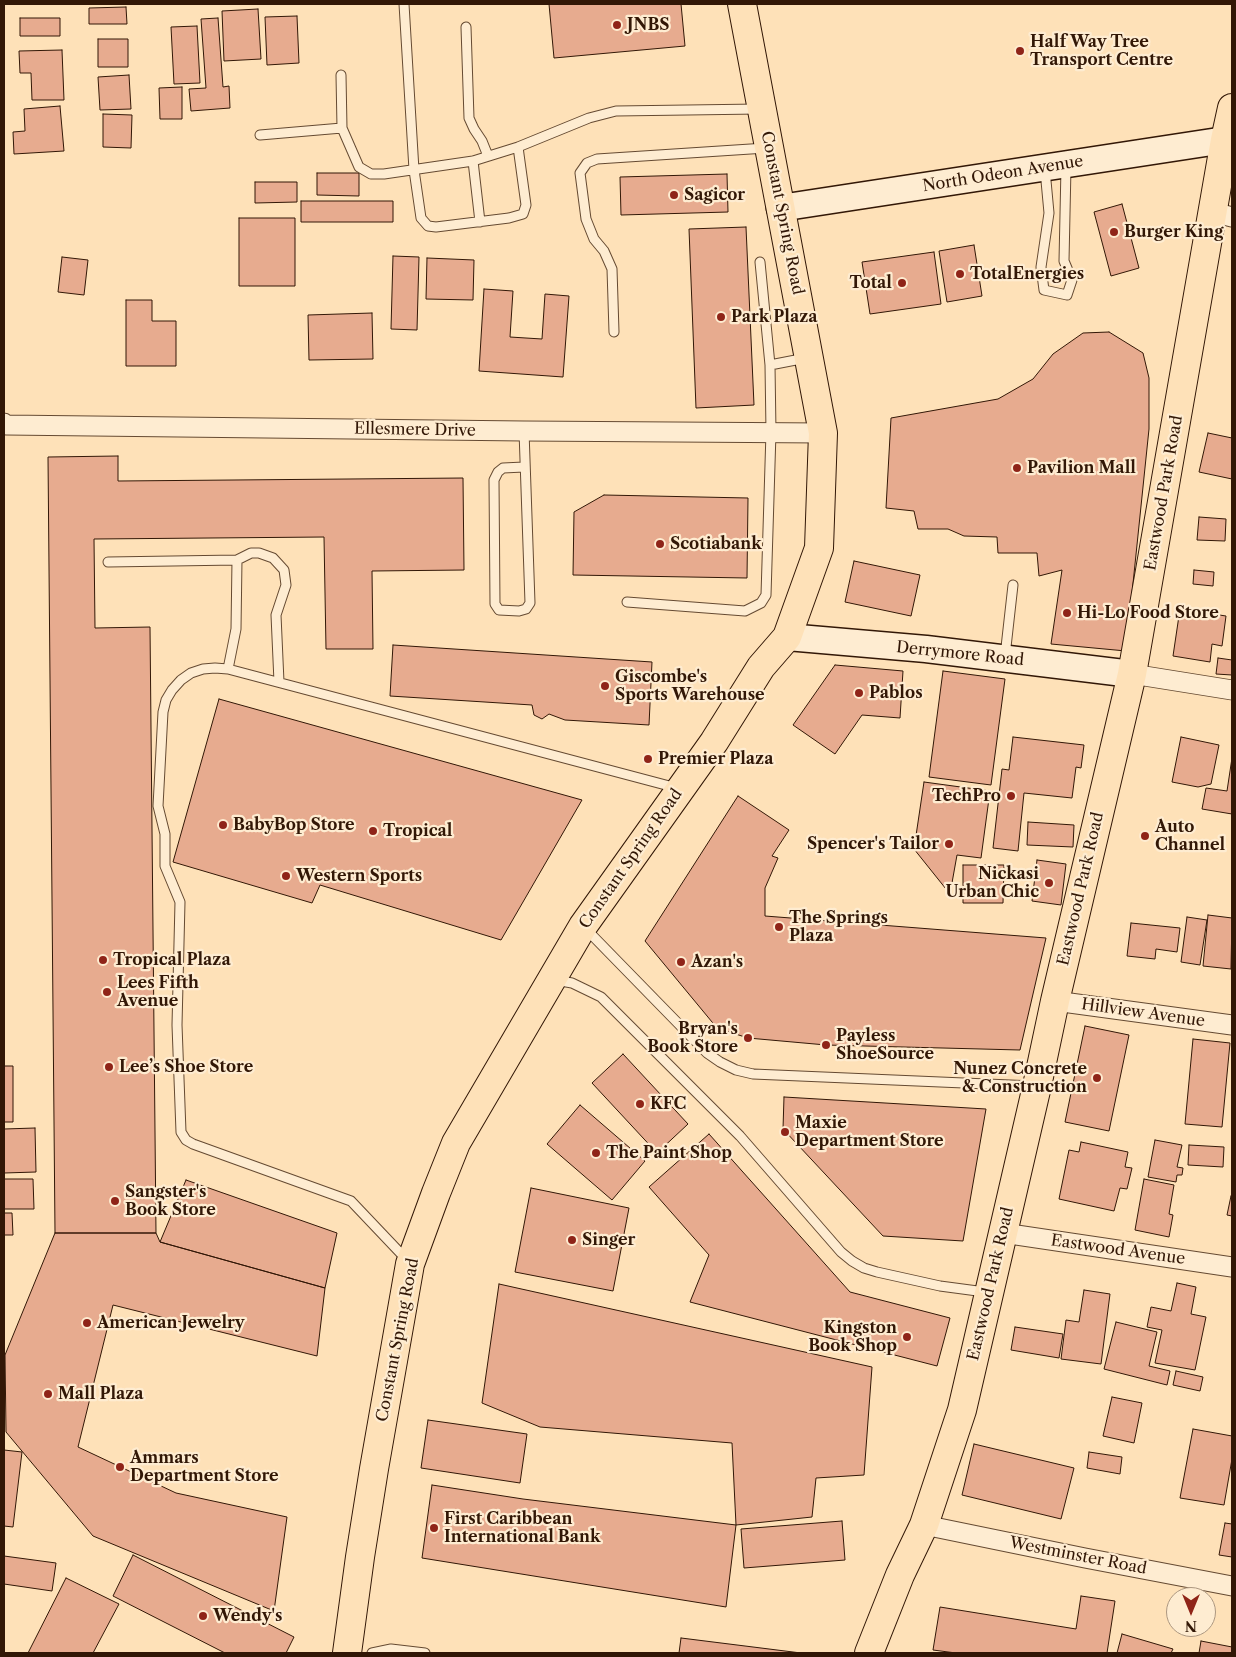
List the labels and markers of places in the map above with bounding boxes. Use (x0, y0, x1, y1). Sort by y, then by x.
place label: JNBS (627, 15, 670, 35)
marker: JNBS (611, 19, 623, 31)
place label: Half Way Tree Transport Centre (1030, 32, 1173, 70)
marker: Half Way Tree Transport Centre (1014, 45, 1026, 57)
place label: Sagicor (684, 185, 745, 205)
marker: Sagicor (668, 189, 680, 201)
place label: Burger King (1124, 222, 1223, 242)
marker: Burger King (1108, 226, 1120, 238)
place label: TotalEnergies (970, 264, 1084, 284)
marker: TotalEnergies (954, 268, 966, 280)
place label: Total (850, 273, 892, 293)
marker: Total (896, 277, 908, 289)
place label: Park Plaza (731, 307, 817, 327)
marker: Park Plaza (715, 311, 727, 323)
place label: Pavilion Mall (1027, 458, 1136, 478)
marker: Pavilion Mall (1011, 462, 1023, 474)
place label: Scotiabank (670, 534, 762, 554)
marker: Scotiabank (654, 538, 666, 550)
place label: Hi-Lo Food Store (1077, 603, 1219, 623)
marker: Hi-Lo Food Store (1061, 607, 1073, 619)
place label: Giscombe's Sports Warehouse (615, 667, 765, 705)
marker: Giscombe's Sports Warehouse (599, 680, 611, 692)
place label: Pablos (869, 683, 923, 703)
marker: Pablos (853, 687, 865, 699)
place label: Premier Plaza (658, 749, 773, 769)
marker: Premier Plaza (642, 753, 654, 765)
place label: TechPro (932, 786, 1001, 806)
marker: TechPro (1005, 790, 1017, 802)
place label: BabyBop Store (233, 815, 355, 835)
place label: Auto Channel (1155, 817, 1225, 855)
marker: BabyBop Store (217, 819, 229, 831)
place label: Tropical (383, 821, 452, 841)
marker: Tropical (367, 825, 379, 837)
marker: Auto Channel (1139, 830, 1151, 842)
place label: Spencer's Tailor (807, 834, 939, 854)
marker: Spencer's Tailor (943, 838, 955, 850)
place label: Nickasi Urban Chic (946, 864, 1039, 902)
place label: Western Sports (296, 866, 422, 886)
marker: Western Sports (280, 870, 292, 882)
marker: Nickasi Urban Chic (1043, 877, 1055, 889)
place label: The Springs Plaza (789, 908, 888, 946)
marker: The Springs Plaza (773, 921, 785, 933)
place label: Tropical Plaza (113, 950, 231, 970)
place label: Azan's (691, 952, 743, 972)
marker: Tropical Plaza (97, 954, 109, 966)
marker: Azan's (675, 956, 687, 968)
place label: Lees Fifth Avenue (117, 973, 199, 1011)
marker: Lees Fifth Avenue (101, 986, 113, 998)
place label: Bryan's Book Store (647, 1019, 738, 1057)
place label: Payless ShoeSource (836, 1026, 934, 1064)
marker: Bryan's Book Store (742, 1032, 754, 1044)
marker: Payless ShoeSource (820, 1039, 832, 1051)
place label: Lee’s Shoe Store (119, 1057, 253, 1077)
place label: Nunez Concrete & Construction (953, 1059, 1087, 1097)
marker: Lee’s Shoe Store (103, 1061, 115, 1073)
marker: Nunez Concrete & Construction (1091, 1072, 1103, 1084)
place label: KFC (650, 1094, 686, 1114)
marker: KFC (634, 1098, 646, 1110)
place label: Maxie Department Store (795, 1113, 944, 1151)
marker: Maxie Department Store (779, 1126, 791, 1138)
place label: The Paint Shop (606, 1143, 732, 1163)
marker: The Paint Shop (590, 1147, 602, 1159)
place label: Sangster's Book Store (125, 1182, 216, 1220)
marker: Sangster's Book Store (109, 1195, 121, 1207)
place label: Singer (582, 1230, 635, 1250)
marker: Singer (566, 1234, 578, 1246)
place label: American Jewelry (97, 1313, 245, 1333)
marker: American Jewelry (81, 1317, 93, 1329)
place label: Kingston Book Shop (808, 1318, 897, 1356)
marker: Kingston Book Shop (901, 1331, 913, 1343)
place label: Mall Plaza (58, 1384, 144, 1404)
marker: Mall Plaza (42, 1388, 54, 1400)
place label: Ammars Department Store (130, 1448, 279, 1486)
marker: Ammars Department Store (114, 1461, 126, 1473)
place label: First Caribbean International Bank (444, 1509, 601, 1547)
marker: First Caribbean International Bank (428, 1522, 440, 1534)
place label: Wendy's (213, 1606, 282, 1626)
marker: Wendy's (197, 1610, 209, 1622)

